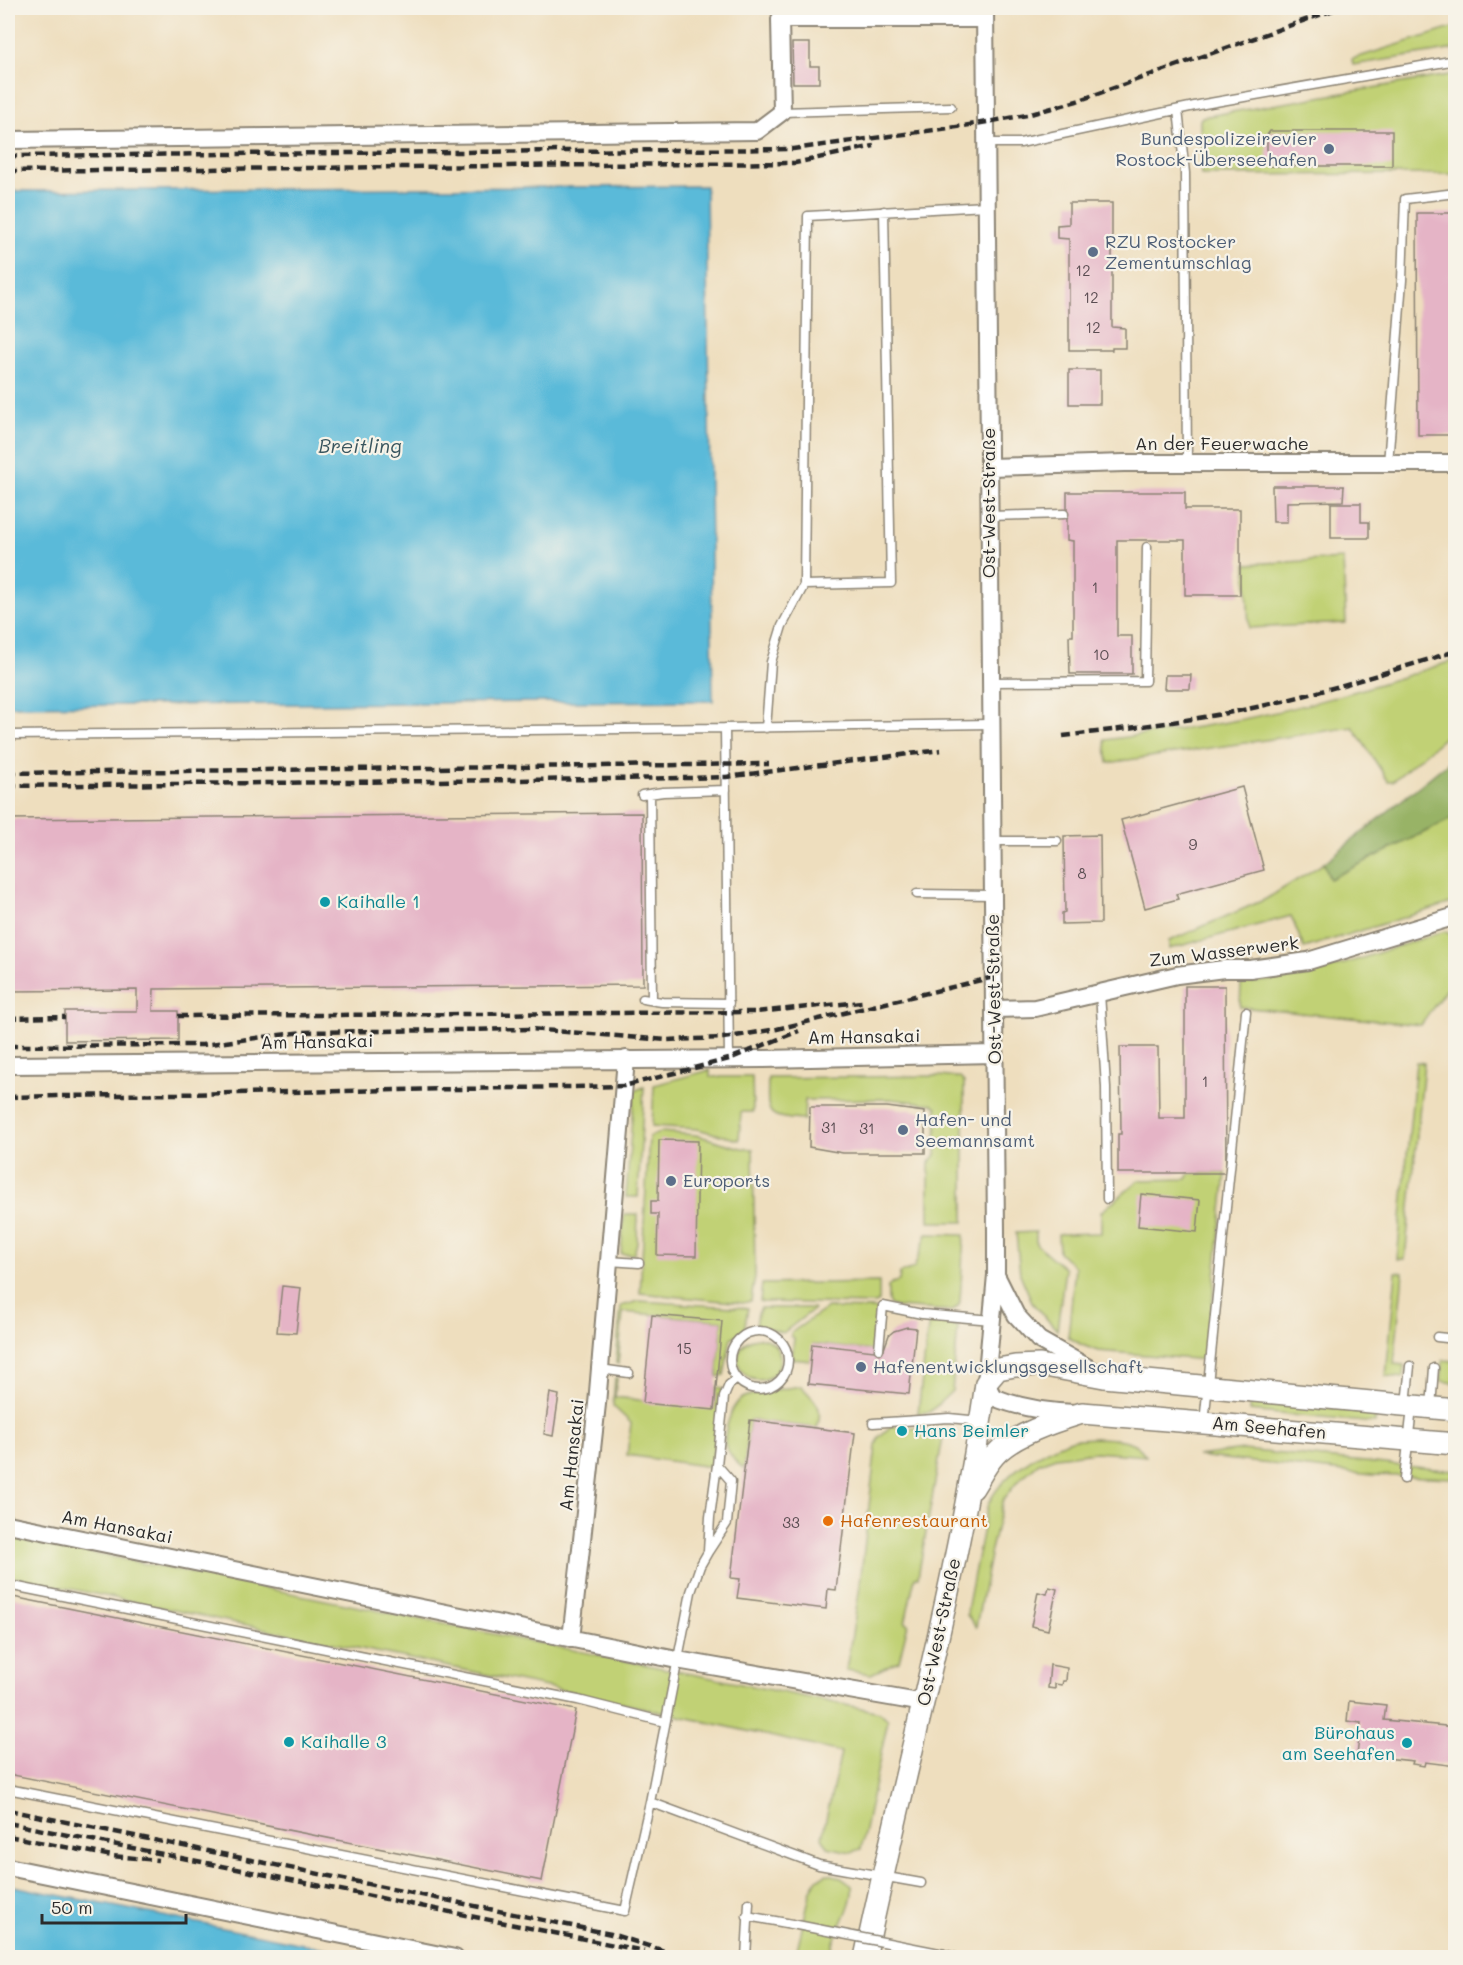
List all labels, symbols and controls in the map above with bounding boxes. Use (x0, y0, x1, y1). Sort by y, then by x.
place label: Bundespolizeirevier Rostock-Überseehafen (1116, 126, 1317, 171)
marker: Bundespolizeirevier Rostock-Überseehafen (1322, 142, 1336, 156)
place label: RZU Rostocker Zementumschlag (1105, 229, 1251, 274)
marker: RZU Rostocker Zementumschlag (1086, 245, 1100, 259)
house number: 12 (1075, 260, 1091, 280)
house number: 12 (1083, 287, 1099, 307)
house number: 12 (1085, 317, 1101, 337)
street label: Ost-West-Straße (976, 428, 1000, 578)
street label: An der Feuerwache (1135, 431, 1309, 455)
water label: Breitling (318, 432, 402, 458)
house number: 1 (1092, 577, 1098, 597)
house number: 10 (1093, 644, 1109, 664)
house number: 9 (1189, 834, 1198, 854)
house number: 8 (1077, 863, 1087, 883)
place label: Kaihalle 1 (337, 889, 420, 913)
marker: Kaihalle 1 (318, 895, 332, 909)
street label: Ost-West-Straße (980, 914, 1006, 1065)
street label: Zum Wasserwerk (1148, 930, 1300, 972)
street label: Am Hansakai (807, 1023, 921, 1049)
street label: Am Hansakai (260, 1028, 374, 1054)
house number: 1 (1202, 1071, 1208, 1091)
place label: Hafen- und Seemannsamt (915, 1107, 1035, 1152)
house number: 31 (821, 1117, 837, 1137)
house number: 31 (859, 1118, 875, 1138)
marker: Hafen- und Seemannsamt (896, 1123, 910, 1137)
place label: Euroports (683, 1168, 770, 1192)
marker: Euroports (664, 1174, 678, 1188)
house number: 15 (676, 1338, 692, 1358)
place label: Hafenentwicklungsgesellschaft (873, 1354, 1143, 1378)
marker: Hafenentwicklungsgesellschaft (854, 1360, 868, 1374)
street label: Am Hansakai (553, 1398, 589, 1512)
street label: Am Seehafen (1211, 1410, 1327, 1444)
place label: Hans Beimler (914, 1418, 1029, 1442)
marker: Hans Beimler (895, 1424, 909, 1438)
street label: Am Hansakai (60, 1503, 175, 1549)
place label: Hafenrestaurant (840, 1508, 988, 1532)
house number: 33 (782, 1512, 800, 1532)
marker: Hafenrestaurant (821, 1514, 835, 1528)
street label: Ost-West-Straße (911, 1556, 965, 1708)
place label: Bürohaus am Seehafen (1282, 1720, 1395, 1765)
place label: Kaihalle 3 (301, 1729, 387, 1753)
marker: Kaihalle 3 (282, 1735, 296, 1749)
marker: Bürohaus am Seehafen (1400, 1736, 1414, 1750)
scale bar (42, 1887, 186, 1925)
text: 50 m (51, 1895, 93, 1919)

